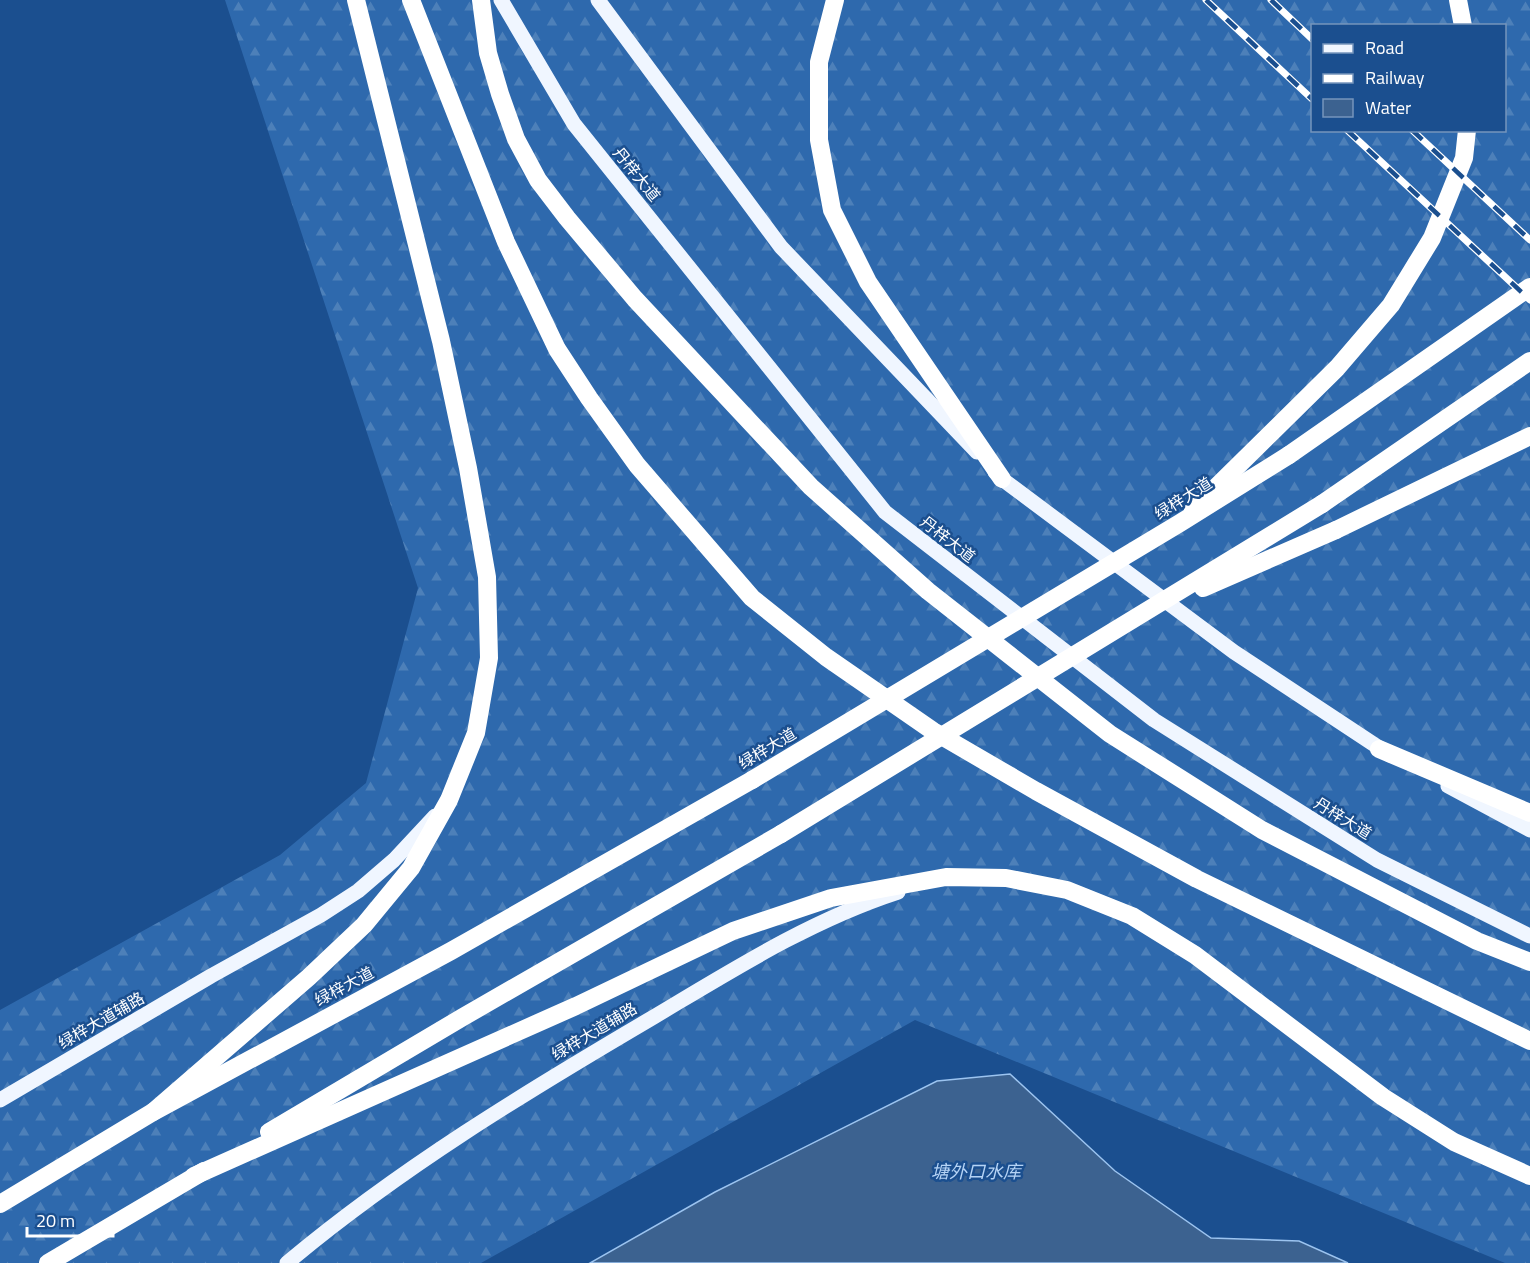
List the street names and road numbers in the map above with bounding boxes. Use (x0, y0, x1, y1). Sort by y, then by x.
street label: 丹梓大道 (608, 142, 666, 206)
street label: 绿梓大道 (1149, 471, 1217, 525)
street label: 丹梓大道 (915, 510, 981, 568)
street label: 绿梓大道 (733, 721, 801, 775)
street label: 丹梓大道 (1309, 791, 1377, 845)
street label: 绿梓大道 (310, 960, 378, 1012)
street label: 绿梓大道辅路 (53, 986, 149, 1054)
street label: 绿梓大道辅路 (547, 996, 641, 1066)

